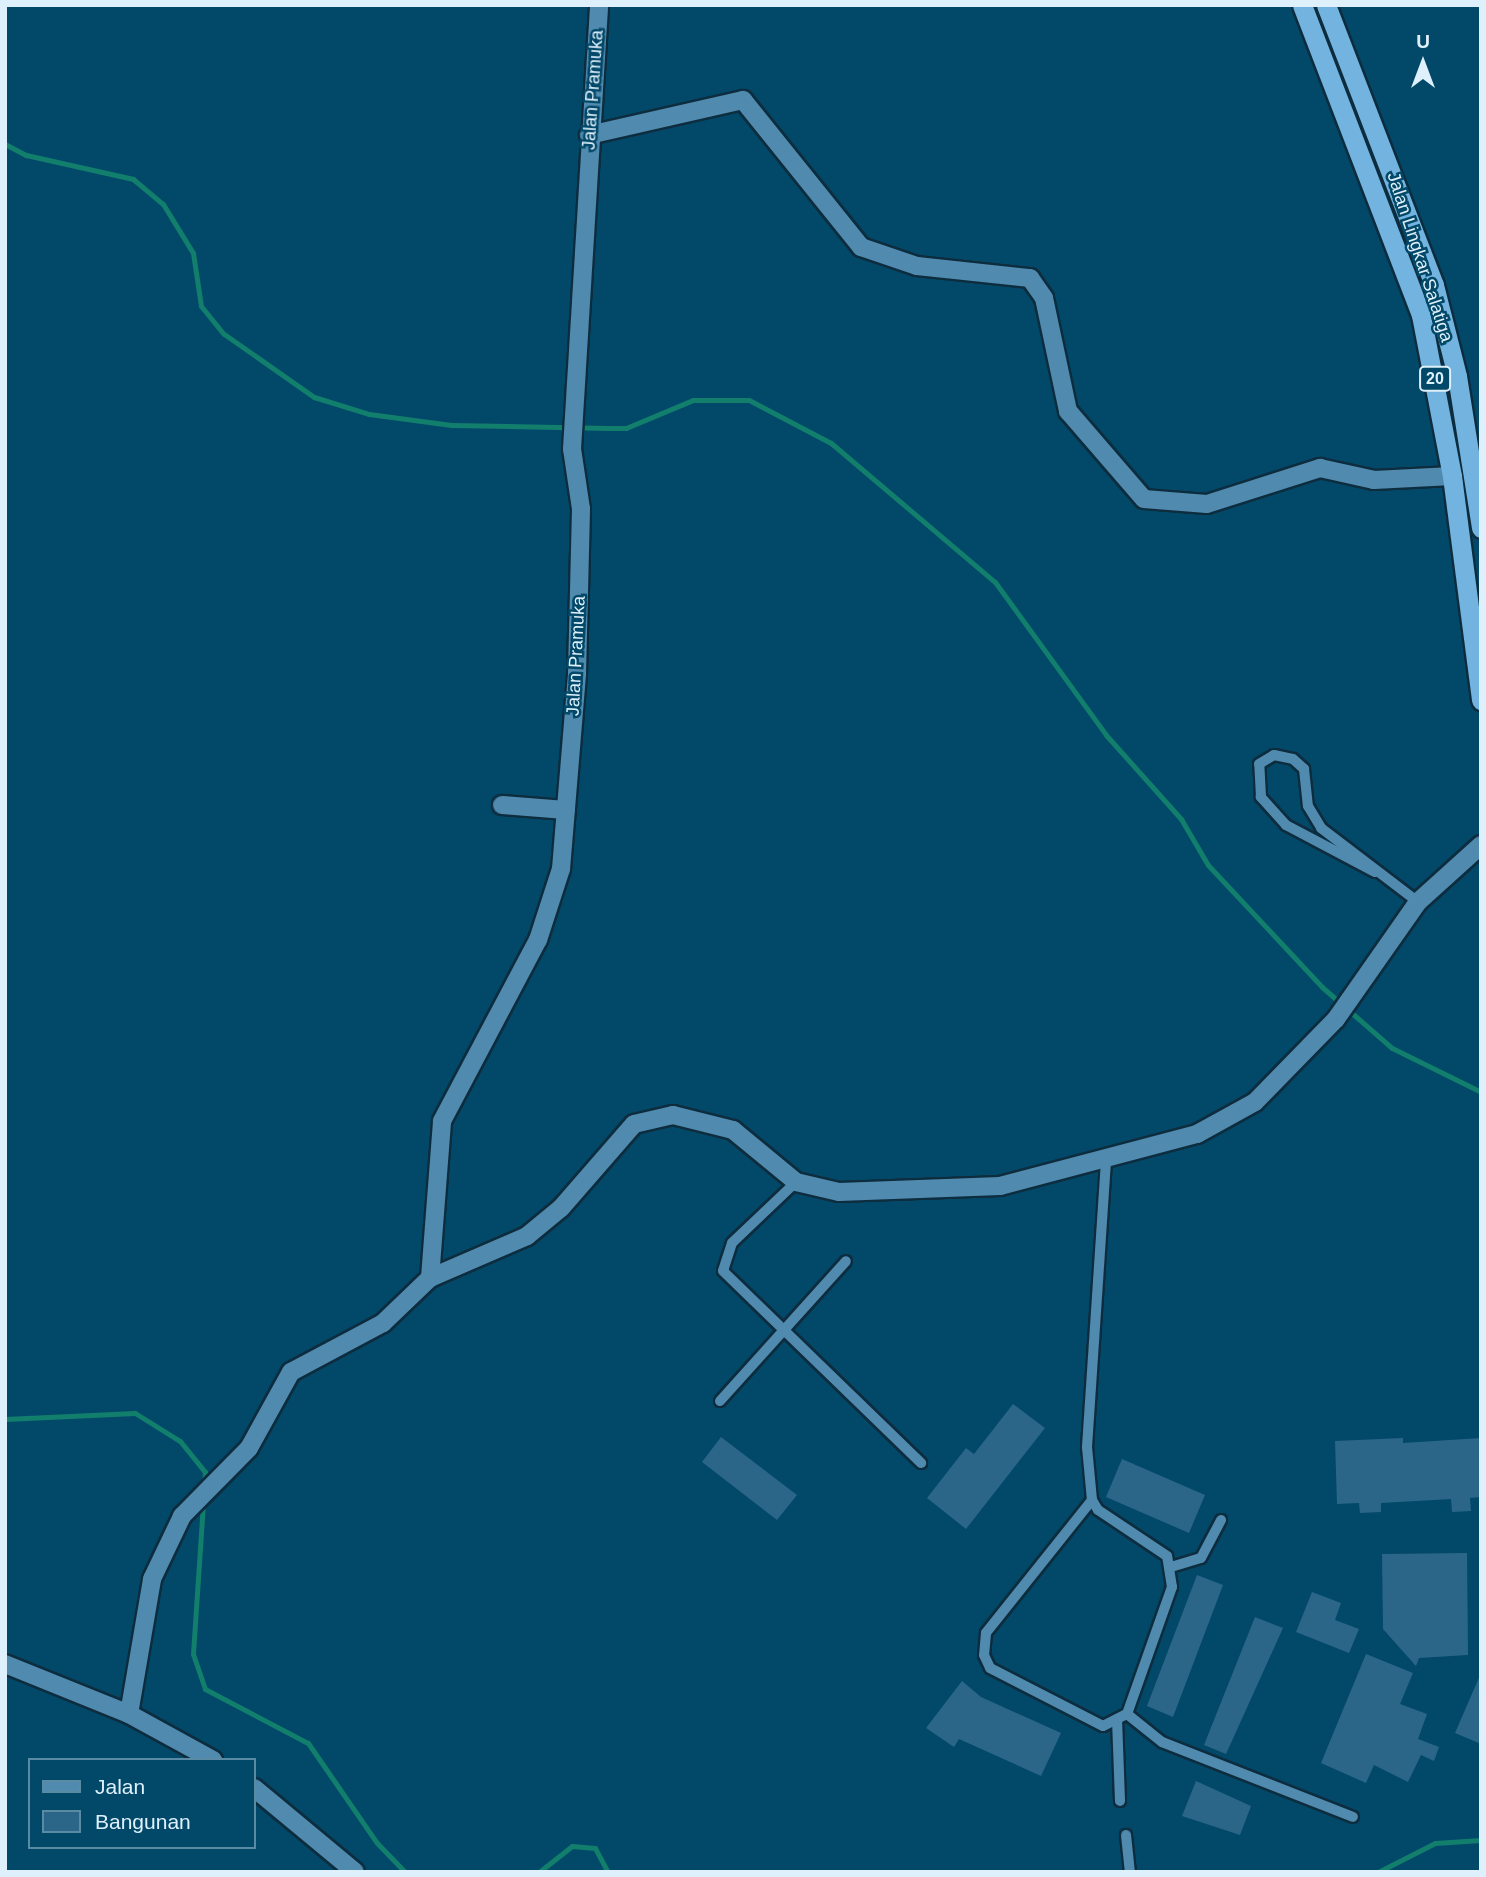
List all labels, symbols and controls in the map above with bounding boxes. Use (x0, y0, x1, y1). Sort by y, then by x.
north arrow (1388, 28, 1458, 98)
street label: Jalan Pramuka (578, 29, 608, 151)
text: U (1416, 31, 1430, 52)
street label: Jalan Lingkar Salatiga (1382, 169, 1458, 345)
road number: 20 (1418, 366, 1452, 392)
street label: Jalan Pramuka (562, 595, 590, 717)
legend (28, 1758, 256, 1849)
text: Jalan (95, 1775, 145, 1798)
text: Bangunan (95, 1810, 191, 1833)

